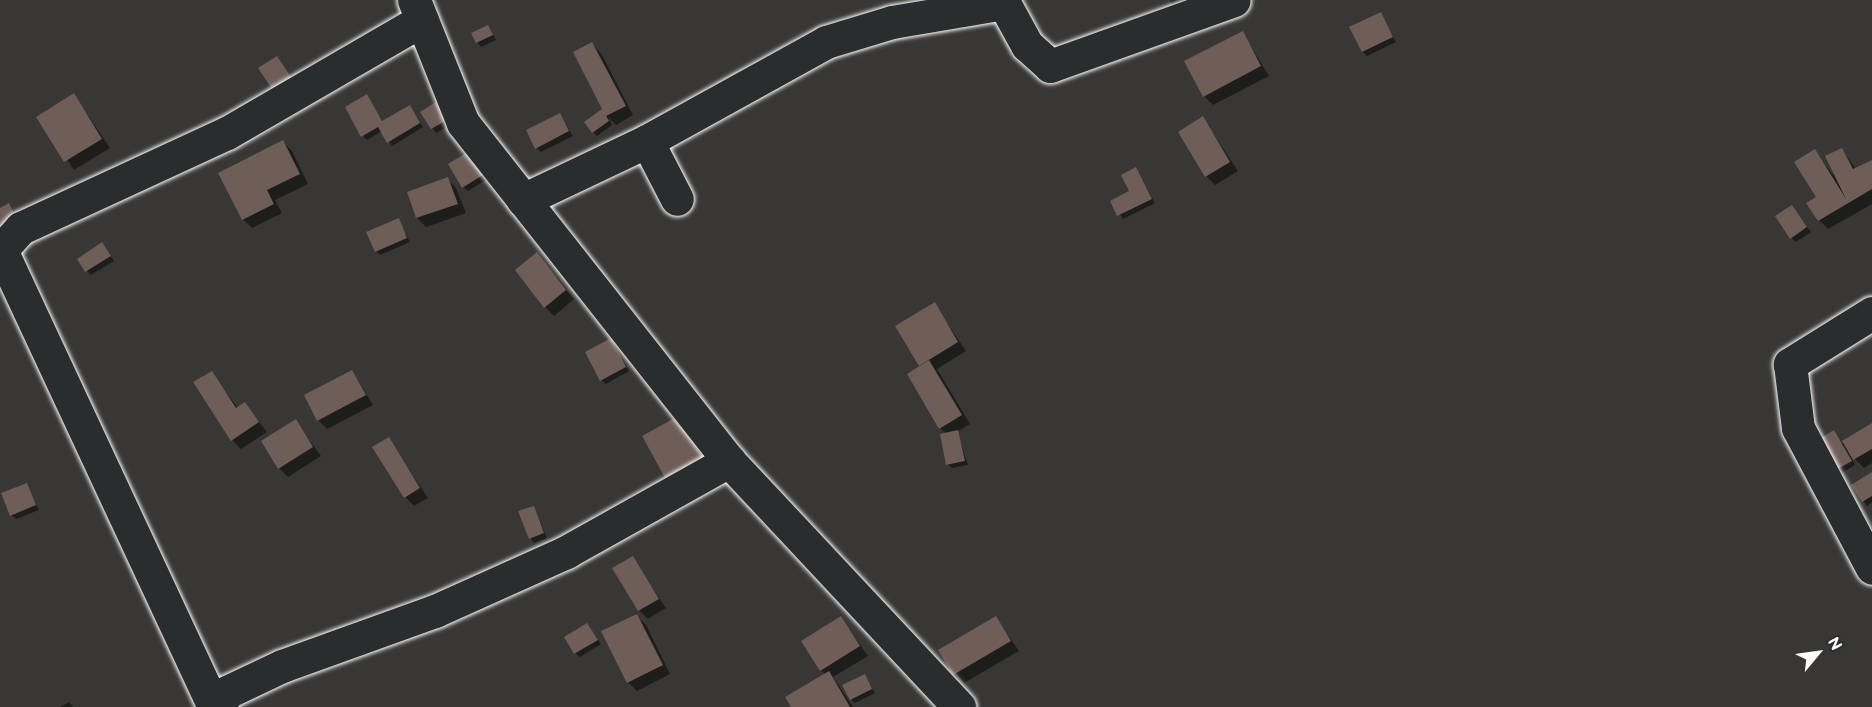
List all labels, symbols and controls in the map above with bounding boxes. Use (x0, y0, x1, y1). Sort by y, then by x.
north arrow (1788, 623, 1848, 683)
text: N (1823, 634, 1845, 654)

